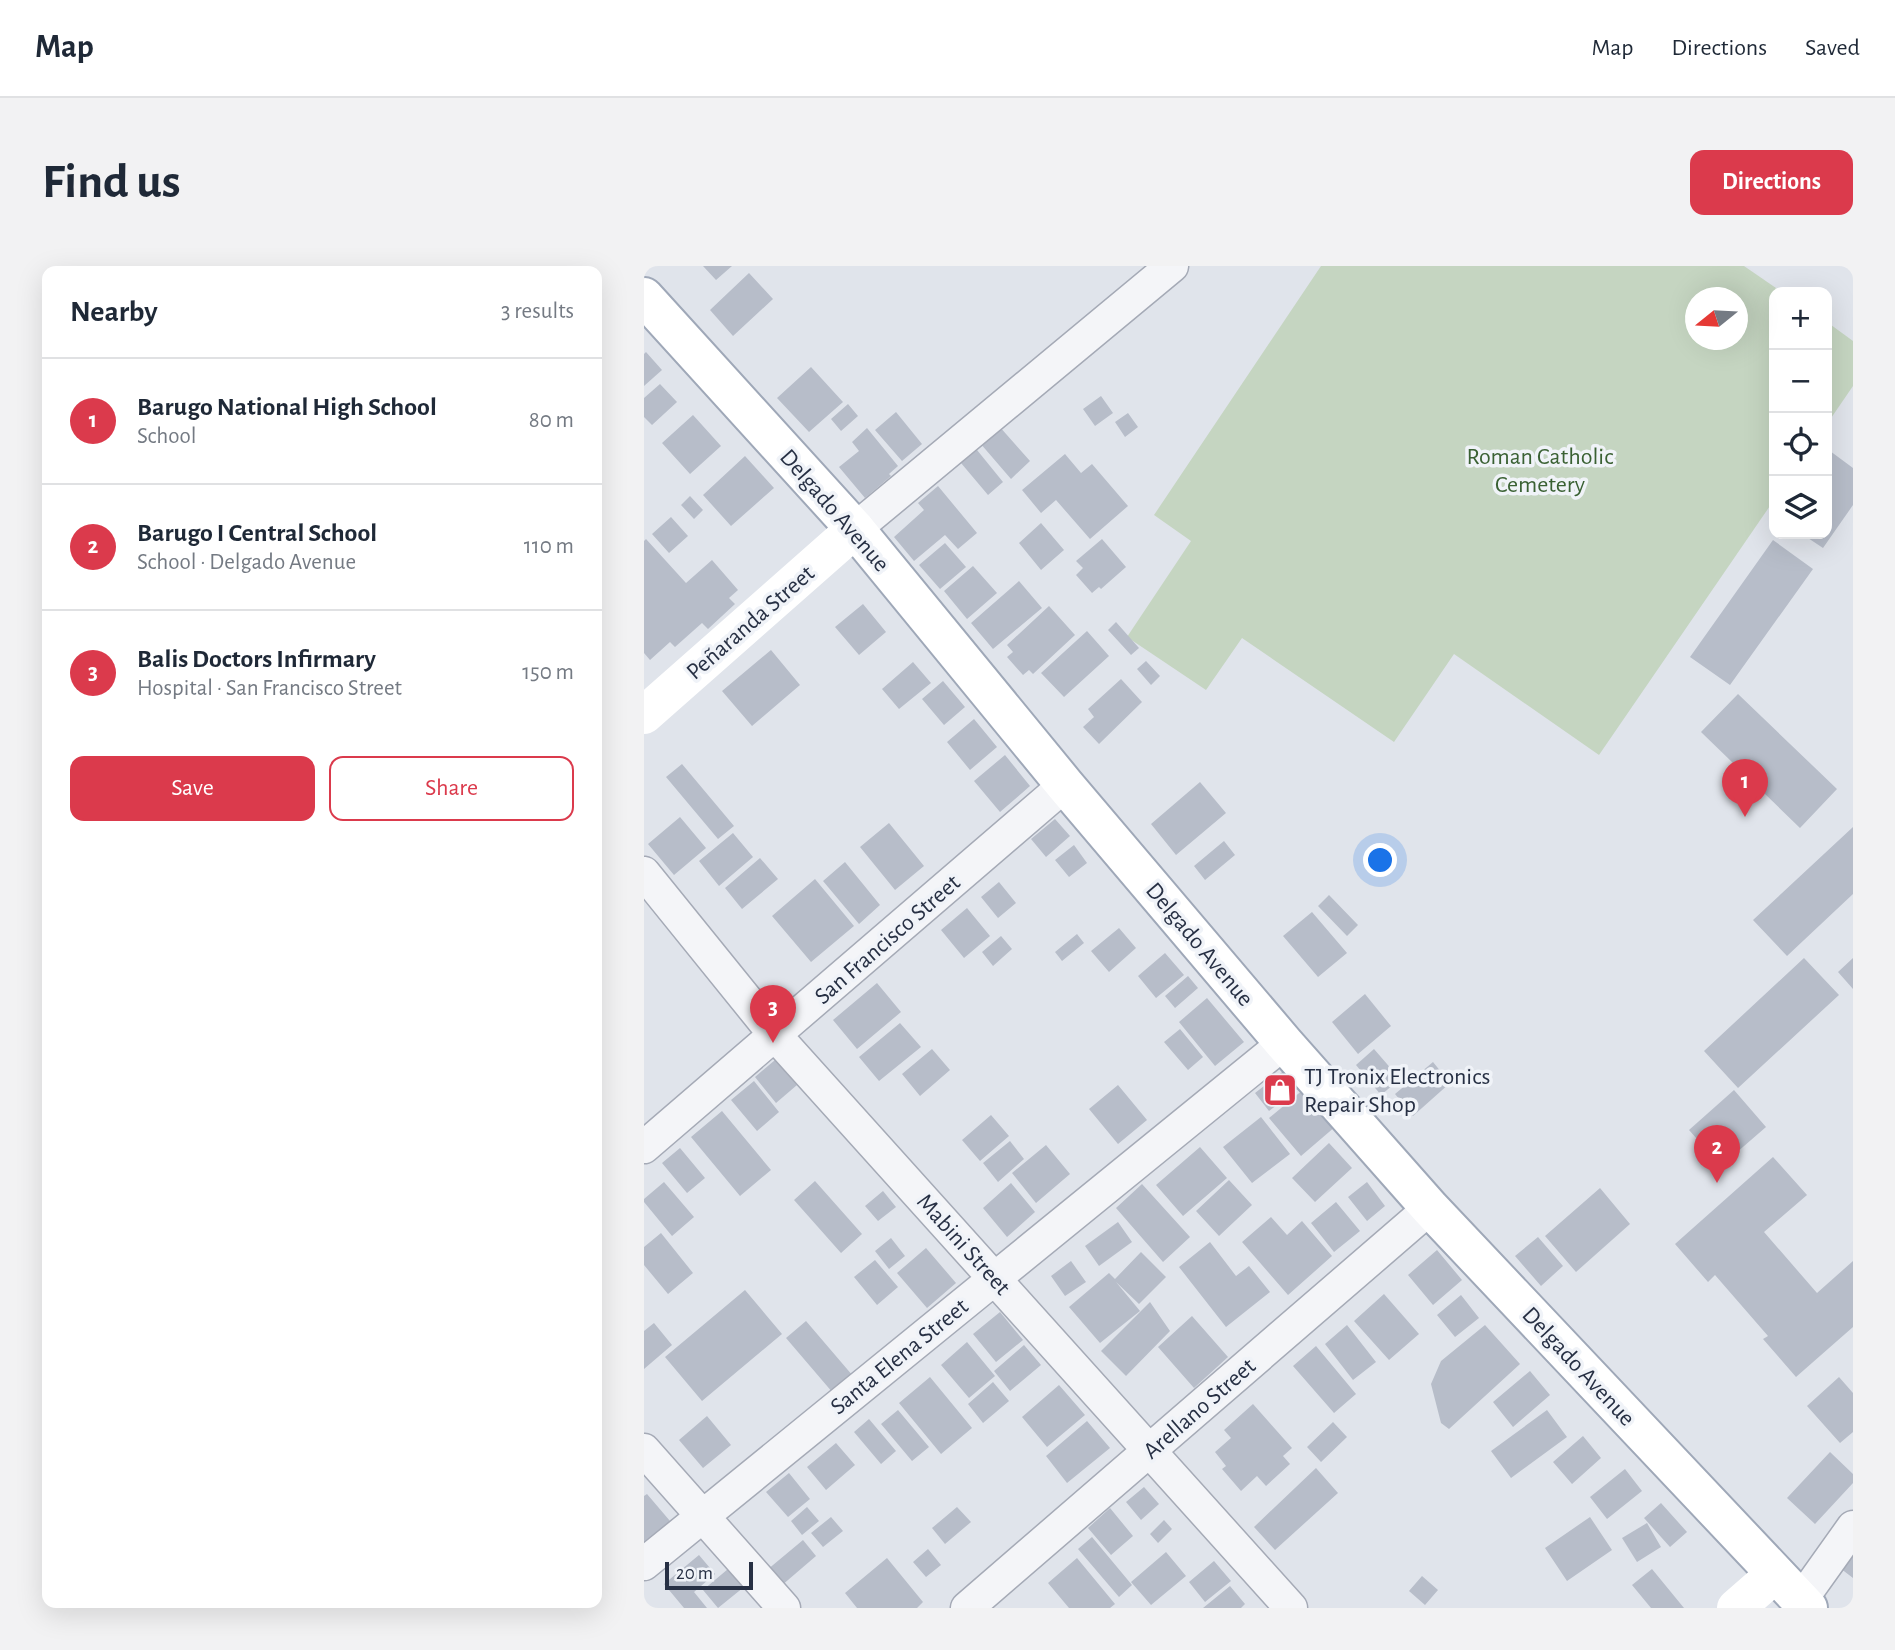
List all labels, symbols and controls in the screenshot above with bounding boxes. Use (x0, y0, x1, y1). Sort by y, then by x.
text: Map (35, 31, 94, 64)
text: Map (1591, 36, 1633, 60)
text: Directions (1671, 36, 1767, 60)
text: Saved (1805, 36, 1860, 60)
button: Directions (1690, 150, 1853, 215)
text: Find us (42, 158, 181, 207)
north arrow (1685, 287, 1748, 350)
map controls (1769, 287, 1832, 539)
button: + (1769, 287, 1832, 350)
text: Nearby (70, 297, 158, 327)
text: 3 results (501, 300, 574, 323)
button: − (1769, 350, 1832, 413)
text: Barugo National High School (137, 394, 437, 420)
text: 1 (89, 409, 97, 432)
text: 80 m (529, 409, 574, 432)
button: locate (1769, 413, 1832, 476)
text: School (137, 425, 196, 448)
street label: Delgado Avenue (775, 445, 894, 576)
park label: Roman Catholic Cemetery (1467, 445, 1613, 497)
button: layers (1769, 476, 1832, 539)
text: Barugo I Central School (137, 520, 377, 546)
text: 2 (88, 535, 98, 558)
text: 110 m (524, 535, 574, 558)
text: School · Delgado Avenue (137, 551, 356, 574)
street label: Peñaranda Street (682, 561, 819, 684)
text: Balis Doctors Infirmary (137, 646, 376, 672)
text: 3 (88, 661, 98, 684)
text: 150 m (522, 661, 574, 684)
text: Hospital · San Francisco Street (137, 677, 402, 700)
button: Save (70, 756, 315, 821)
button: Share (329, 756, 574, 821)
pin: 1 (1722, 759, 1768, 817)
your location (1363, 843, 1397, 877)
street label: San Francisco Street (810, 870, 965, 1009)
street label: Delgado Avenue (1141, 878, 1258, 1011)
pin: 3 (750, 985, 796, 1043)
place label: TJ Tronix Electronics Repair Shop (1304, 1065, 1490, 1117)
shop icon: TJ Tronix Electronics Repair Shop (1261, 1071, 1299, 1109)
pin: 2 (1694, 1125, 1740, 1183)
street label: Mabini Street (912, 1190, 1015, 1300)
street label: Santa Elena Street (826, 1294, 973, 1419)
street label: Delgado Avenue (1517, 1303, 1639, 1431)
street label: Arellano Street (1139, 1354, 1261, 1464)
scale bar (665, 1559, 752, 1591)
text: 20 m (676, 1564, 713, 1583)

